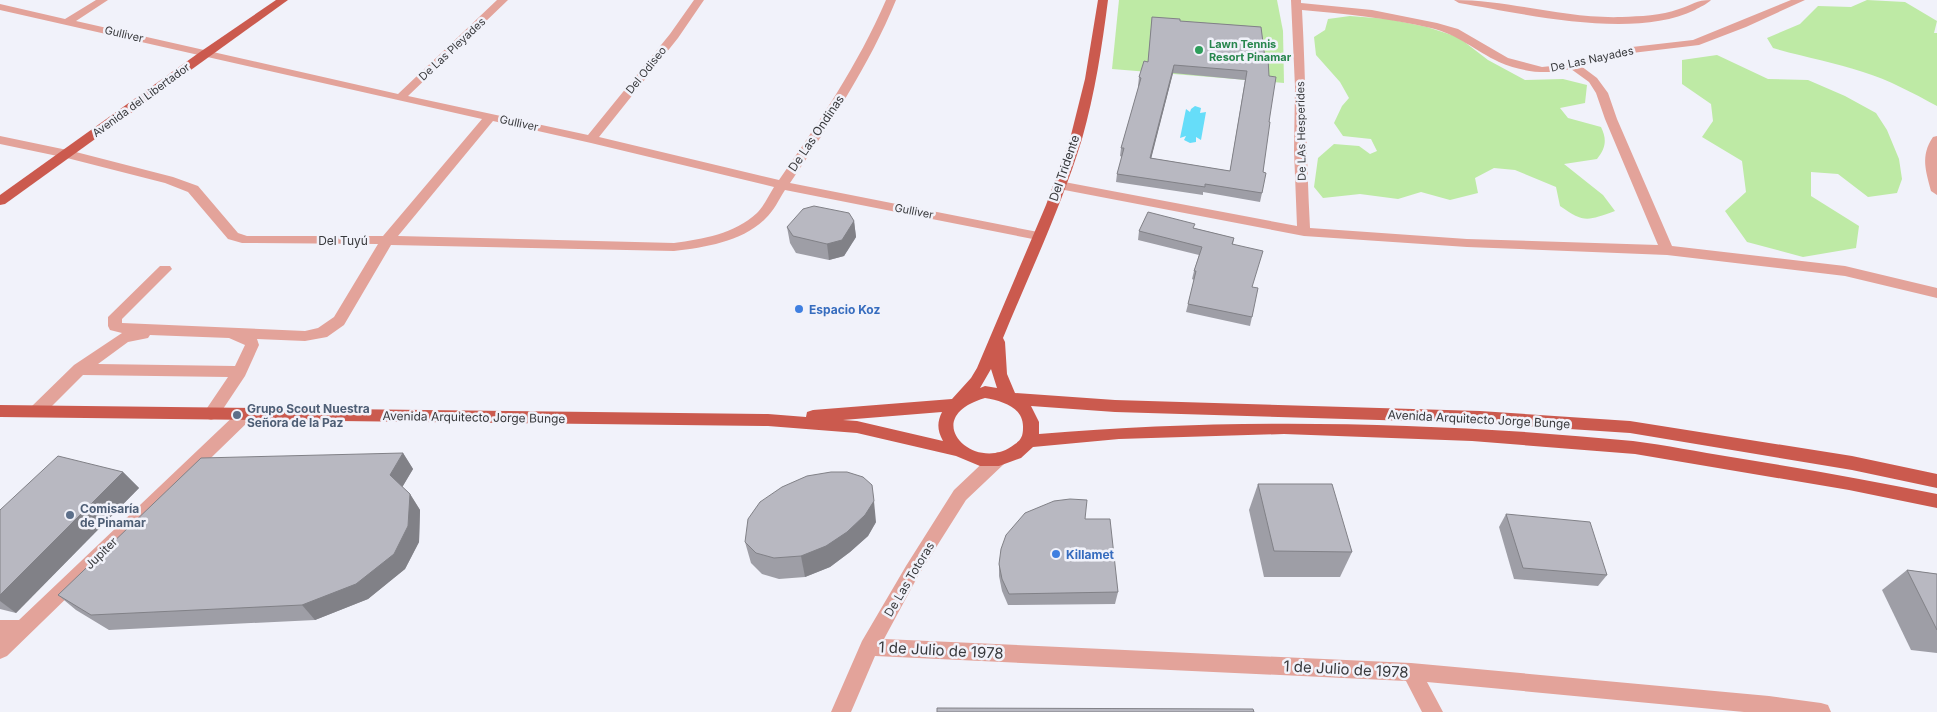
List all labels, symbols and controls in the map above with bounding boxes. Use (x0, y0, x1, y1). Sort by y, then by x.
street label: De Las Pleyades (416, 14, 488, 83)
street label: Gulliver (103, 23, 145, 45)
place label: Lawn Tennis Resort Pinamar (1209, 37, 1292, 64)
street label: Del Odiseo (623, 43, 670, 96)
street label: De Las Nayades (1549, 43, 1635, 75)
marker: Lawn Tennis Resort Pinamar (1193, 44, 1205, 56)
street label: Avenida del Libertador (90, 60, 192, 140)
street label: De LAs Hesperides (1293, 81, 1309, 181)
street label: De Las Ondinas (785, 92, 847, 174)
street label: Gulliver (498, 112, 540, 134)
street label: Del Tridente (1046, 133, 1082, 203)
street label: Gulliver (893, 200, 935, 222)
street label: Del Tuyú (318, 233, 368, 248)
place label: Espacio Koz (809, 302, 880, 317)
marker: Espacio Koz (793, 303, 805, 315)
place label: Grupo Scout Nuestra Señora de la Paz (247, 401, 370, 430)
street label: Avenida Arquitecto Jorge Bunge (1387, 407, 1571, 431)
street label: Avenida Arquitecto Jorge Bunge (382, 408, 566, 426)
marker: Grupo Scout Nuestra Señora de la Paz (231, 409, 243, 421)
place label: Comisaría de Pinamar (80, 501, 146, 530)
marker: Comisaría de Pinamar (64, 509, 76, 521)
street label: Jupiter (82, 534, 121, 572)
street label: De Las Totoras (881, 539, 937, 619)
place label: Killamet (1066, 547, 1115, 562)
marker: Killamet (1050, 548, 1062, 560)
street label: 1 de Julio de 1978 (878, 637, 1004, 663)
street label: 1 de Julio de 1978 (1283, 656, 1409, 682)

